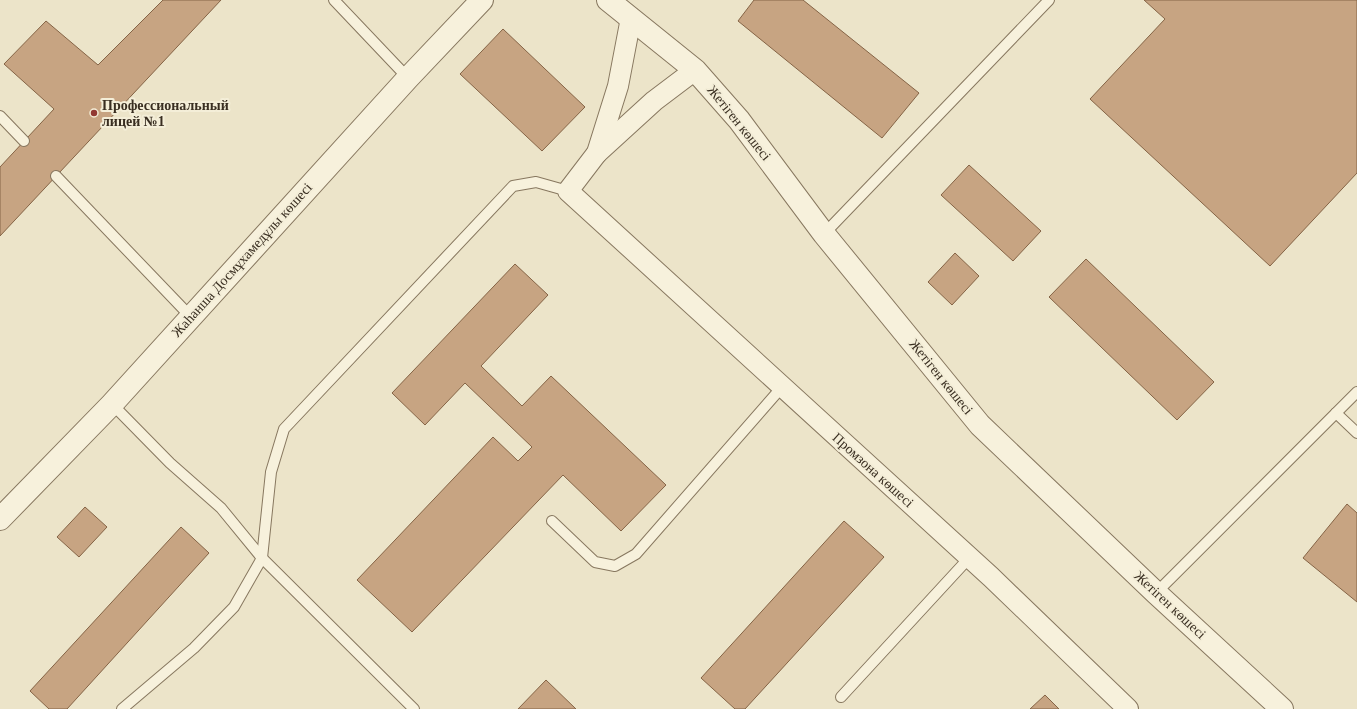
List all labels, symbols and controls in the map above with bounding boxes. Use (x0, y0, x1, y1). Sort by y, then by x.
street label: Жетіген көшесі (704, 83, 774, 164)
place label: Профессиональный лицей №1 (102, 98, 229, 129)
marker: Профессиональный лицей №1 (89, 108, 99, 118)
street label: Жаһанша Досмұхамедұлы көшесі (169, 180, 315, 340)
street label: Жетіген көшесі (906, 337, 976, 418)
street label: Промзона көшесі (829, 430, 917, 510)
street label: Жетіген көшесі (1131, 568, 1209, 642)

